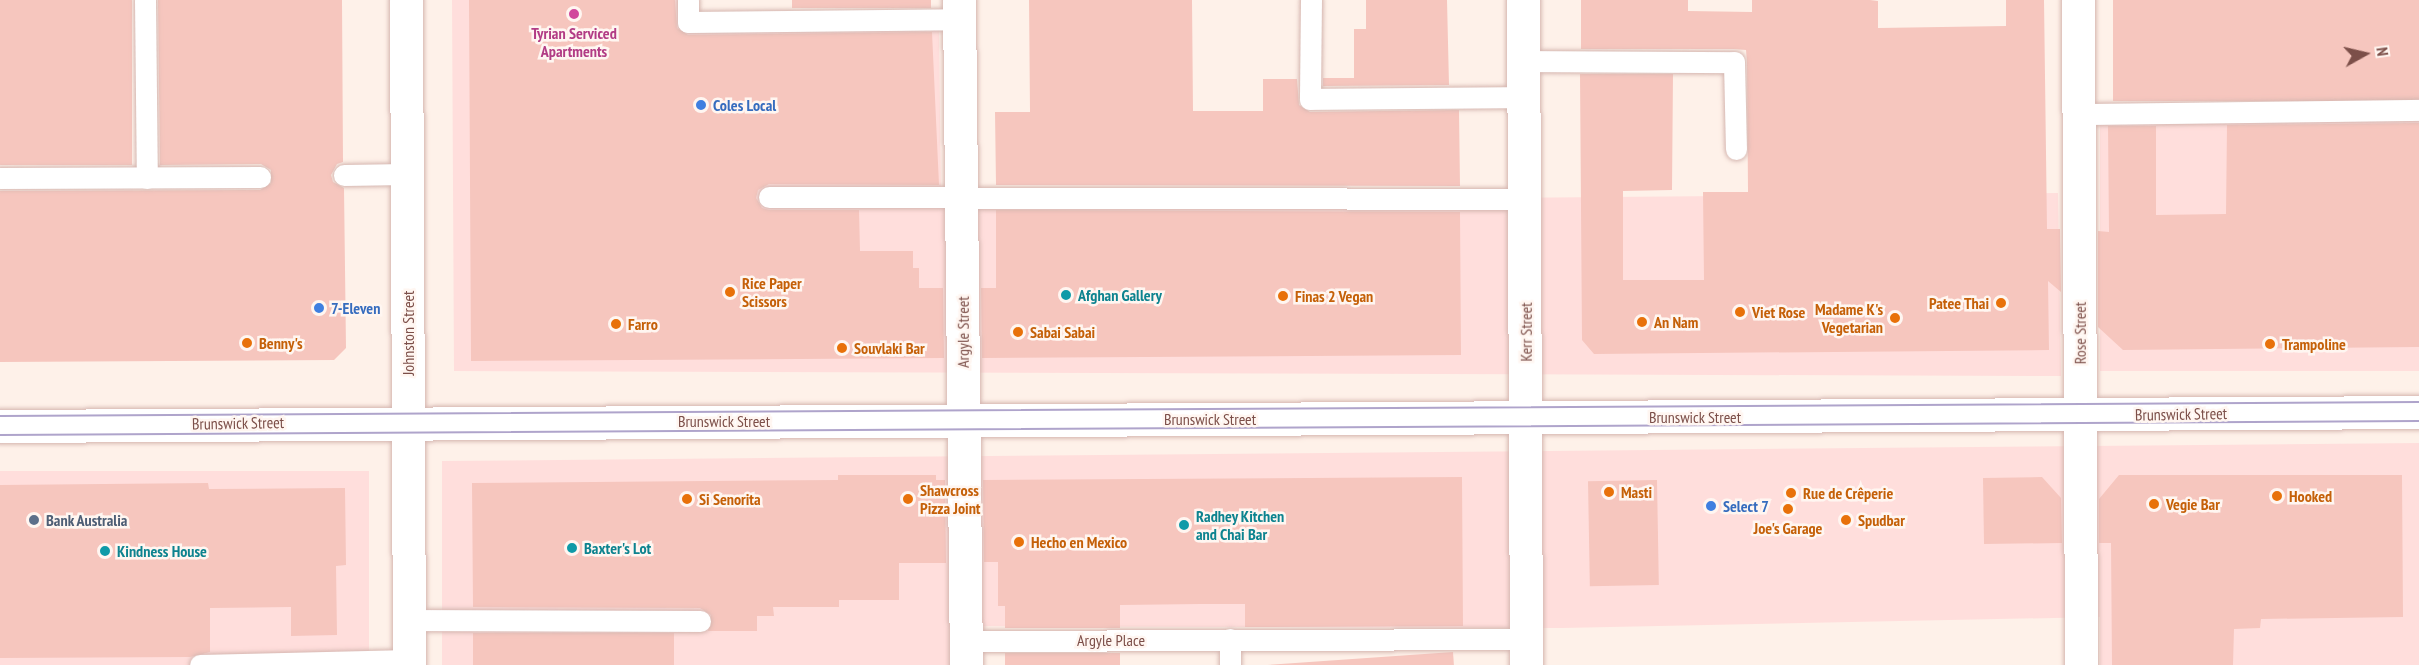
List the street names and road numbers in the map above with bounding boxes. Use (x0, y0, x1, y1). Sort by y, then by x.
street label: Johnston Street (398, 291, 418, 375)
street label: Argyle Street (953, 296, 973, 368)
street label: Kerr Street (1516, 302, 1536, 362)
street label: Rose Street (2070, 302, 2090, 364)
street label: Brunswick Street (2135, 404, 2227, 424)
street label: Brunswick Street (1649, 407, 1741, 427)
street label: Brunswick Street (1164, 409, 1256, 429)
street label: Brunswick Street (678, 411, 770, 431)
street label: Brunswick Street (192, 413, 284, 433)
street label: Argyle Place (1077, 630, 1145, 650)

